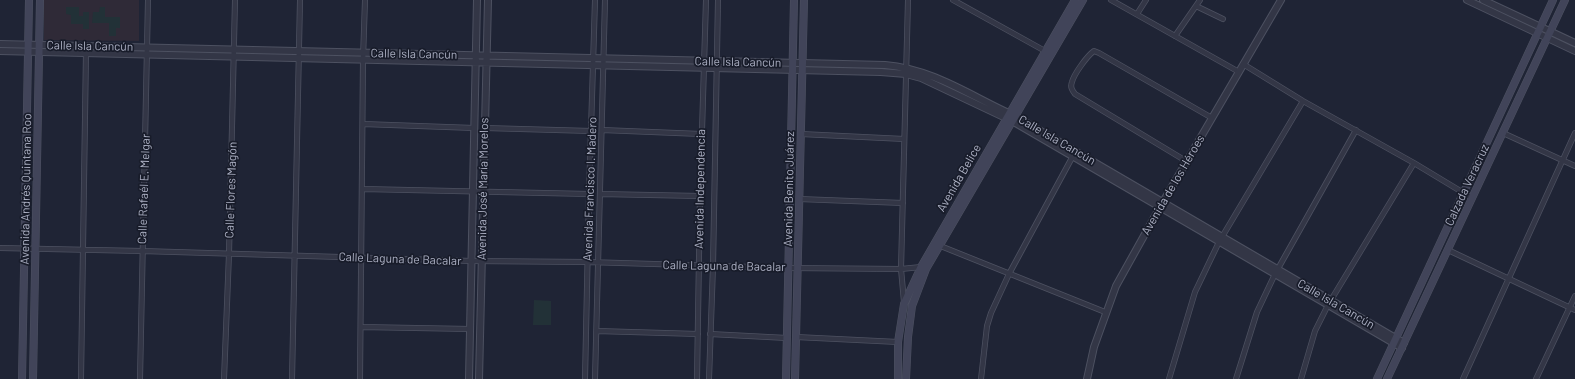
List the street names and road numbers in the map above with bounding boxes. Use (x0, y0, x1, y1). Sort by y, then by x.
street label: Calle Isla Cancún (47, 38, 133, 54)
street label: Calle Isla Cancún (371, 46, 457, 62)
street label: Calle Isla Cancún (695, 54, 781, 70)
street label: Calle Isla Cancún (1016, 112, 1098, 168)
street label: Avenida Andrés Quintana Roo (17, 113, 35, 265)
street label: Avenida Francisco I. Madero (580, 117, 600, 261)
street label: Avenida José María Morelos (475, 118, 491, 260)
street label: Avenida Independencia (692, 129, 708, 249)
street label: Avenida Benito Juárez (781, 131, 797, 247)
street label: Avenida de los Héroes (1138, 132, 1208, 238)
street label: Calle Rafaél E. Melgar (135, 134, 153, 244)
street label: Calle Flores Magón (222, 141, 240, 239)
street label: Avenida Belice (934, 142, 984, 214)
street label: Calzada Veracruz (1442, 142, 1492, 228)
street label: Calle Laguna de Bacalar (338, 250, 462, 268)
street label: Calle Laguna de Bacalar (662, 258, 786, 274)
street label: Calle Isla Cancún (1295, 276, 1377, 332)

